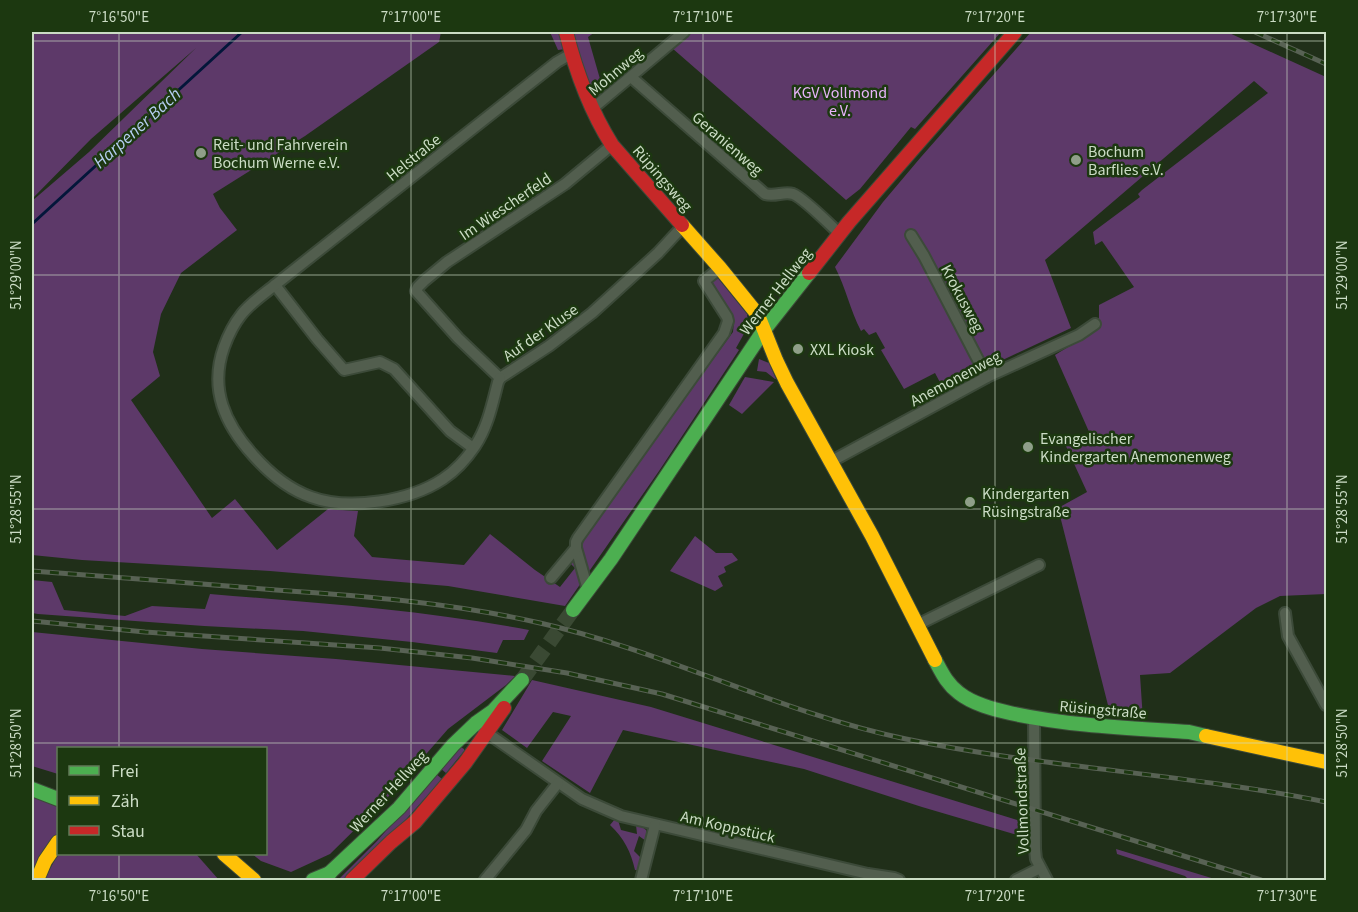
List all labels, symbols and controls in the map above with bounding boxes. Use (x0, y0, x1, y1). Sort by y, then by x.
text: 7°16'50"E (89, 7, 149, 28)
text: 7°17'00"E (381, 7, 441, 28)
text: 7°17'10"E (673, 7, 733, 28)
text: 7°17'20"E (965, 7, 1025, 28)
text: 7°17'30"E (1257, 7, 1317, 28)
street label: Mohnweg (584, 42, 648, 101)
water label: Harpener Bach (88, 82, 187, 175)
park label: KGV Vollmond e.V. (793, 82, 887, 122)
street label: Geranienweg (687, 107, 768, 181)
street label: Helstraße (382, 129, 446, 187)
place label: Reit- und Fahrverein Bochum Werne e.V. (213, 134, 348, 174)
street label: Rüpingsweg (627, 141, 697, 217)
place label: Bochum Barflies e.V. (1088, 141, 1164, 181)
marker: Reit- und Fahrverein Bochum Werne e.V. (194, 146, 208, 160)
marker: Bochum Barflies e.V. (1069, 153, 1083, 167)
street label: Im Wiescherfeld (455, 168, 556, 246)
text: 51°29'00"N (6, 240, 27, 310)
text: 51°29'00"N (1332, 240, 1353, 310)
street label: Werner Hellweg (735, 243, 817, 340)
street label: Krokusweg (935, 261, 989, 336)
street label: Auf der Kluse (498, 299, 583, 367)
place label: XXL Kiosk (810, 339, 874, 361)
marker: XXL Kiosk (791, 342, 805, 356)
street label: Anemonenweg (906, 346, 1005, 412)
place label: Evangelischer Kindergarten Anemonenweg (1040, 428, 1231, 468)
marker: Evangelischer Kindergarten Anemonenweg (1021, 440, 1035, 454)
text: 51°28'55"N (6, 474, 27, 544)
text: 51°28'55"N (1332, 474, 1353, 544)
place label: Kindergarten Rüsingstraße (982, 483, 1070, 523)
marker: Kindergarten Rüsingstraße (963, 495, 977, 509)
street label: Rüsingstraße (1058, 695, 1147, 725)
text: 51°28'50"N (6, 708, 27, 778)
text: 51°28'50"N (1332, 708, 1353, 778)
street label: Werner Hellweg (345, 746, 433, 838)
legend (57, 747, 267, 855)
street label: Vollmondstraße (1009, 747, 1035, 855)
text: Frei (111, 759, 139, 784)
text: Zäh (111, 789, 139, 814)
street label: Am Koppstück (678, 805, 777, 849)
text: Stau (111, 819, 145, 844)
text: 7°16'50"E (89, 886, 149, 907)
text: 7°17'00"E (381, 886, 441, 907)
text: 7°17'10"E (673, 886, 733, 907)
text: 7°17'20"E (965, 886, 1025, 907)
text: 7°17'30"E (1257, 886, 1317, 907)

